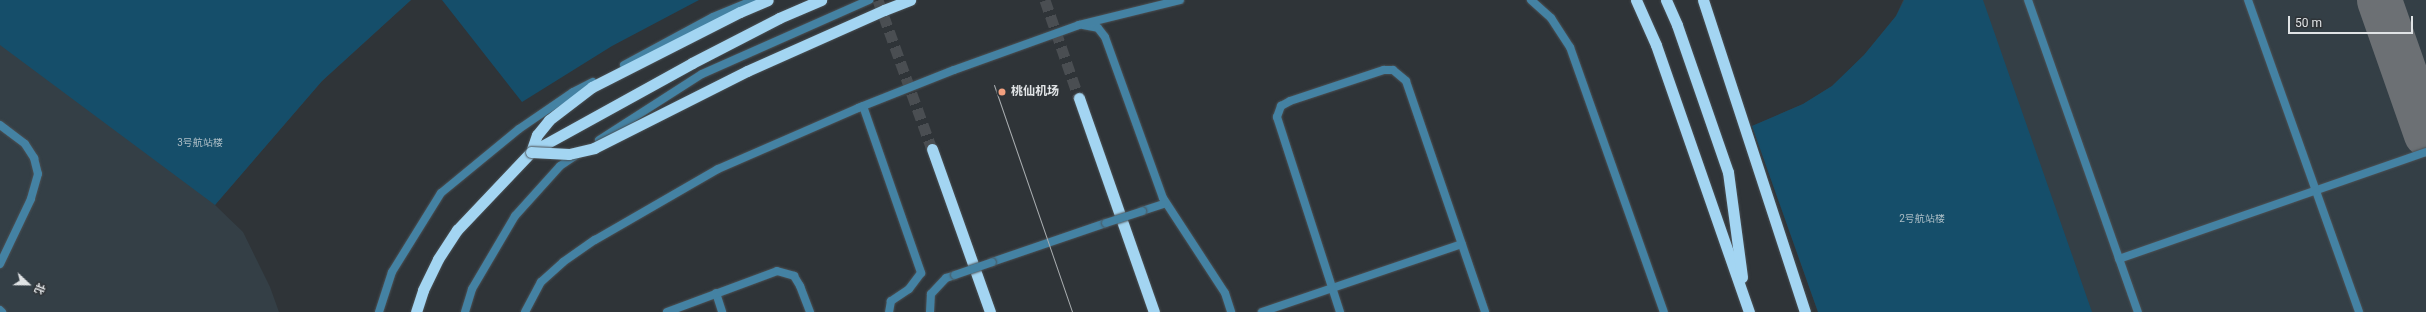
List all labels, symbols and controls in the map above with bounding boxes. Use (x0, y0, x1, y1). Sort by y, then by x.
scale bar (2290, 8, 2415, 34)
text: 50 m (2295, 16, 2322, 30)
place label: 桃仙机场 (1011, 85, 1059, 99)
marker: 桃仙机场 (996, 86, 1008, 98)
house number: 3号航站楼 (177, 137, 223, 149)
house number: 2号航站楼 (1899, 213, 1945, 225)
north arrow (8, 264, 48, 304)
text: 北 (32, 281, 48, 296)

